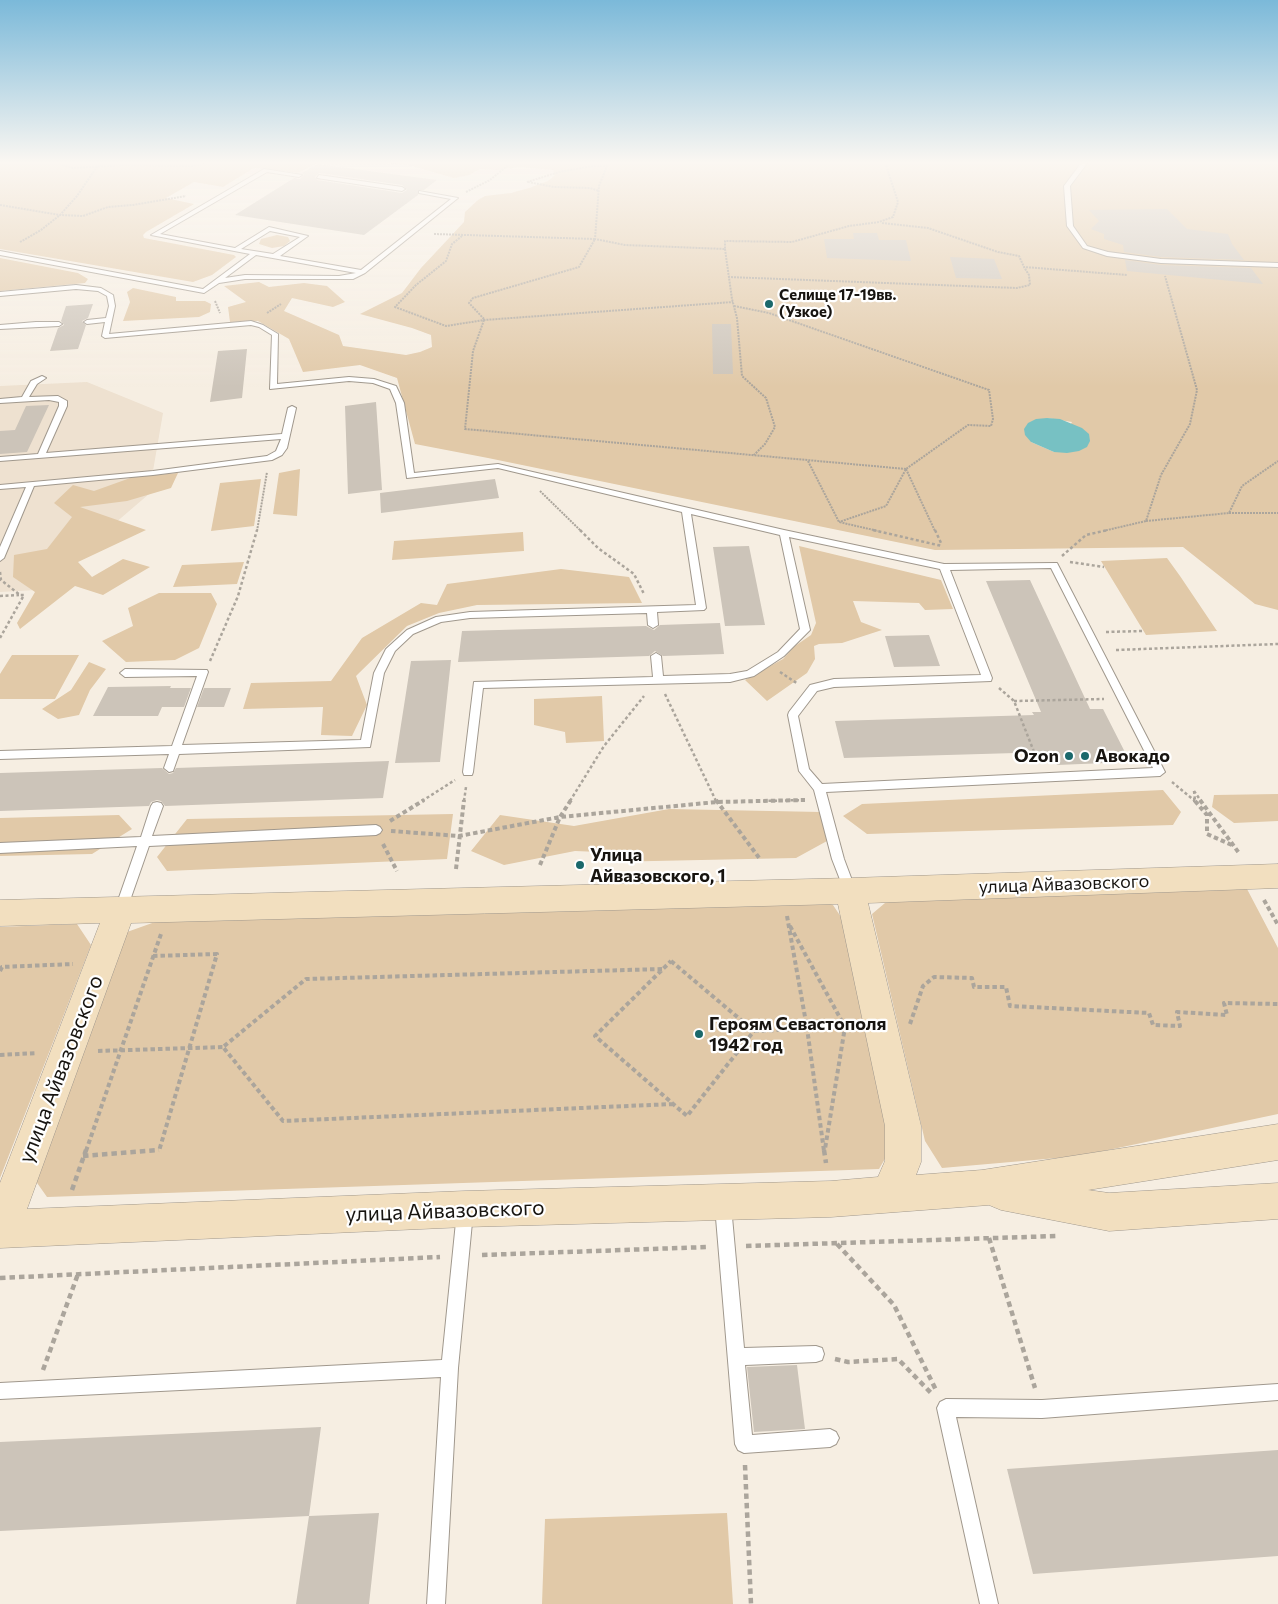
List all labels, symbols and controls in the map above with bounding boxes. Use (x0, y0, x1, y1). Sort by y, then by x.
place label: Селище 17-19вв. (Узкое) (779, 286, 897, 321)
marker: Селище 17-19вв. (Узкое) (763, 298, 775, 310)
place label: Ozon (1014, 745, 1059, 767)
place label: Авокадо (1095, 745, 1170, 767)
marker: Ozon (1063, 750, 1075, 762)
marker: Авокадо (1079, 750, 1091, 762)
place label: Улица Айвазовского, 1 (590, 844, 726, 886)
marker: Улица Айвазовского, 1 (574, 859, 586, 871)
street label: улица Айвазовского (978, 870, 1150, 898)
street label: улица Айвазовского (14, 972, 108, 1166)
place label: Героям Севастополя 1942 год (709, 1013, 886, 1056)
marker: Героям Севастополя 1942 год (693, 1028, 705, 1040)
street label: улица Айвазовского (345, 1195, 545, 1227)

